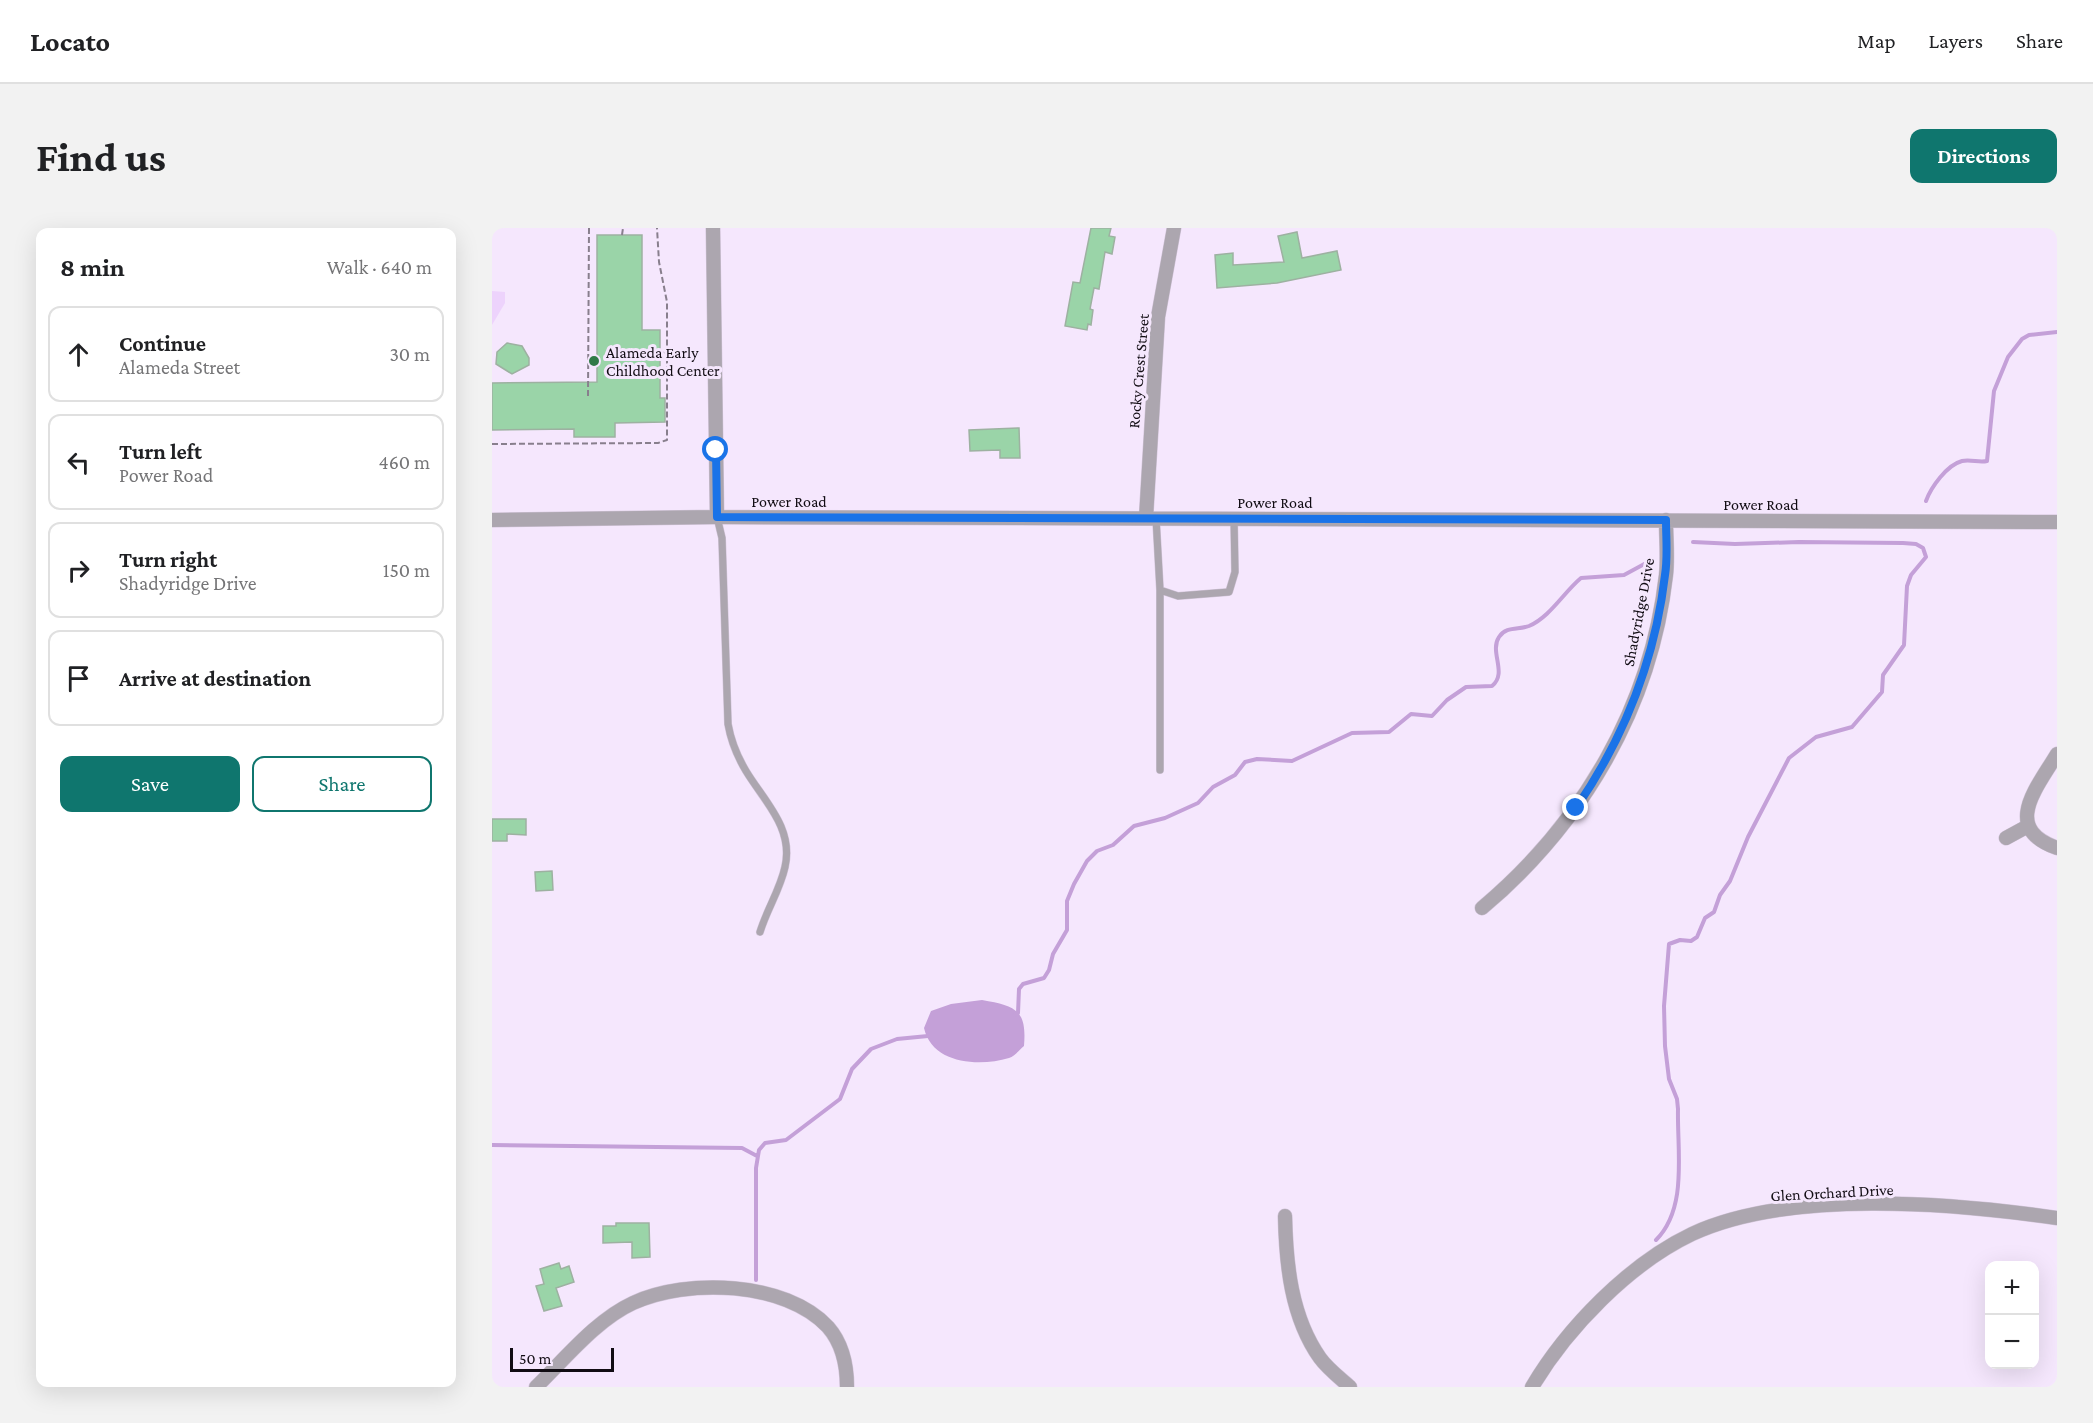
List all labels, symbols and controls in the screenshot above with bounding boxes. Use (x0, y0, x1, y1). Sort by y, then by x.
text: Locato (30, 26, 110, 57)
text: Map (1857, 29, 1896, 53)
text: Layers (1929, 29, 1983, 53)
text: Share (2016, 29, 2063, 53)
button: Directions (1910, 129, 2057, 183)
text: Find us (36, 133, 166, 180)
text: 8 min (60, 253, 125, 282)
text: Walk · 640 m (327, 256, 432, 278)
street label: Rocky Crest Street (1125, 312, 1153, 429)
text: Continue (119, 331, 206, 356)
icon: ahead (62, 338, 95, 371)
text: 30 m (389, 343, 430, 365)
place label: Alameda Early Childhood Center (606, 344, 720, 379)
marker: Alameda Early Childhood Center (587, 354, 601, 368)
text: Alameda Street (119, 356, 240, 378)
route start (702, 436, 728, 462)
text: Turn left (119, 439, 202, 464)
icon: left (62, 446, 95, 479)
text: 460 m (378, 451, 430, 473)
text: Power Road (119, 464, 213, 486)
street label: Power Road (751, 493, 827, 510)
street label: Power Road (1237, 494, 1313, 511)
street label: Power Road (1723, 496, 1799, 513)
text: Turn right (119, 547, 217, 572)
icon: right (62, 554, 95, 587)
street label: Shadyridge Drive (1620, 556, 1658, 668)
text: 150 m (383, 559, 430, 581)
text: Shadyridge Drive (119, 572, 257, 594)
icon: arrive (62, 662, 95, 695)
text: Arrive at destination (119, 666, 311, 691)
button: Save (60, 756, 240, 812)
button: Share (252, 756, 432, 812)
route end (1562, 794, 1588, 820)
street label: Glen Orchard Drive (1770, 1181, 1894, 1204)
map controls (1985, 1261, 2039, 1369)
button: + (1985, 1261, 2039, 1315)
button: − (1985, 1315, 2039, 1369)
scale bar (510, 1345, 614, 1372)
text: 50 m (519, 1350, 551, 1367)

